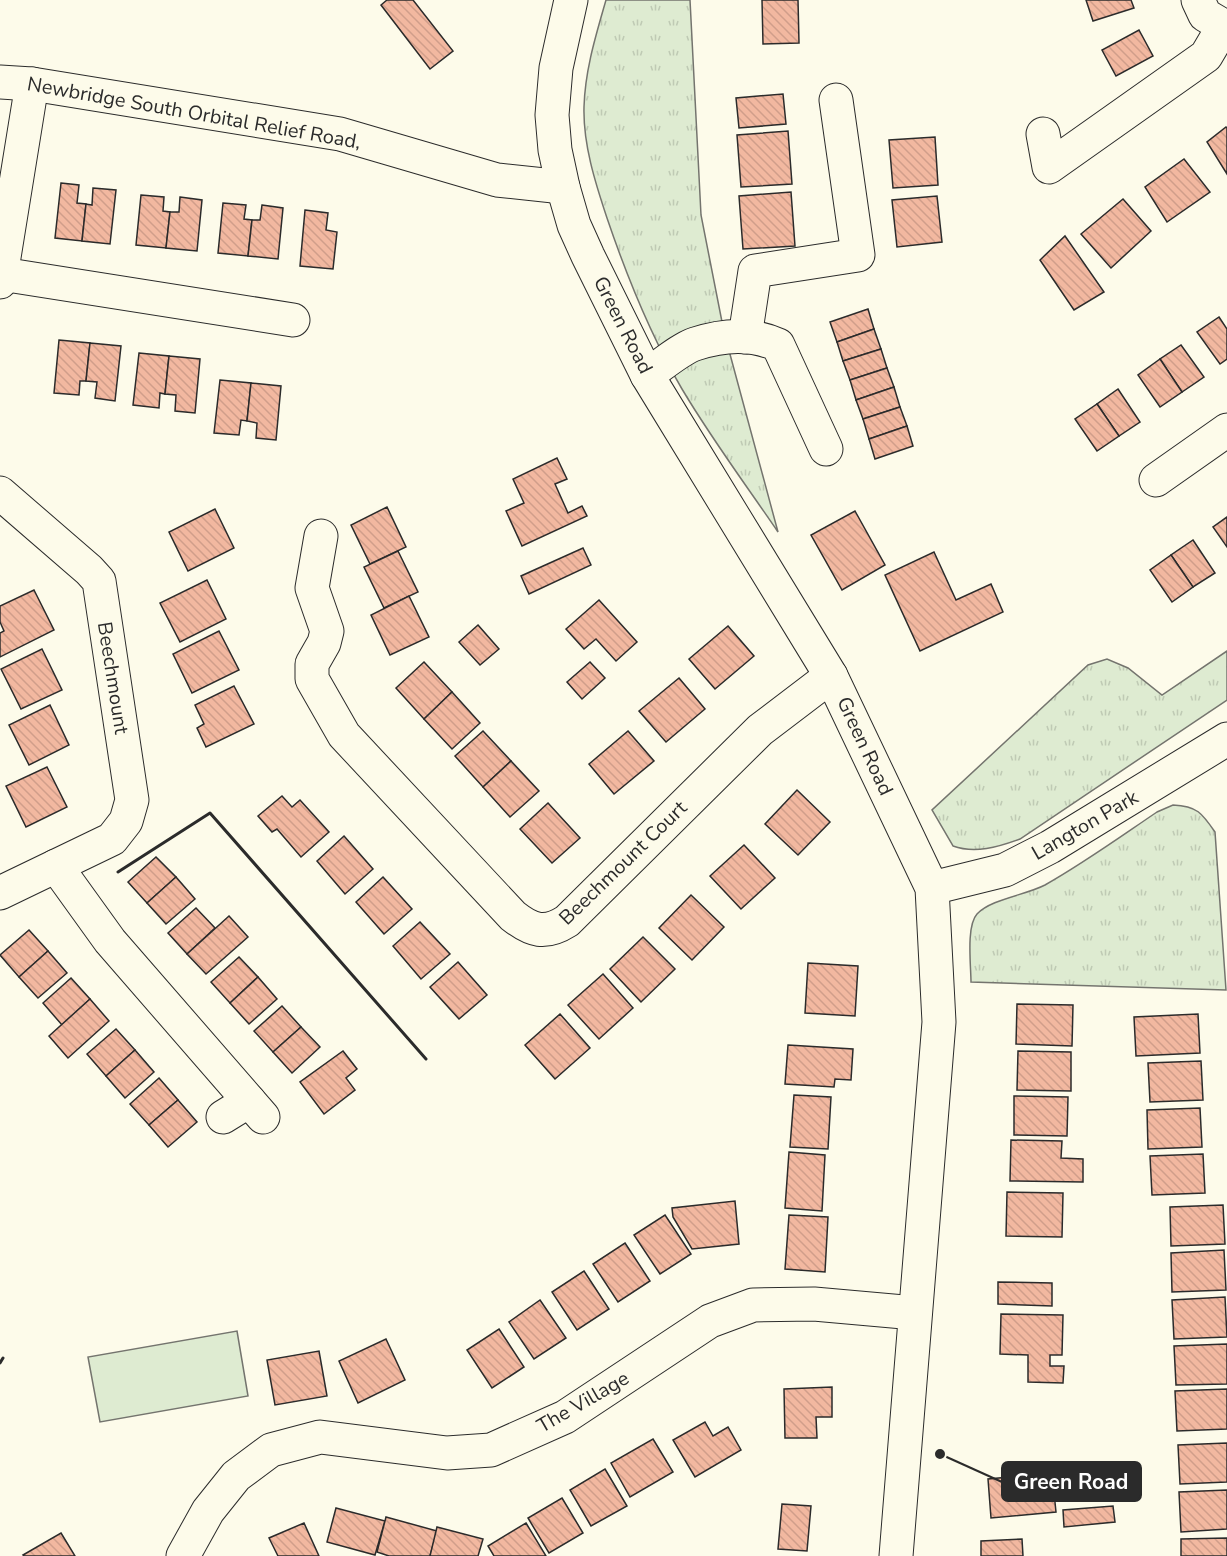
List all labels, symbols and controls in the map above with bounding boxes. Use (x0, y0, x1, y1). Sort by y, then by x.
street label: Newbridge South Orbital Relief Road, (25, 70, 363, 156)
street label: Green Road (587, 272, 659, 378)
street label: Beechmount (91, 620, 135, 737)
street label: Green Road (830, 692, 900, 800)
street label: Langton Park (1027, 783, 1144, 866)
street label: Beechmount Court (553, 794, 694, 931)
street label: The Village (532, 1365, 634, 1439)
callout: Green Road (1002, 1462, 1141, 1501)
text: Green Road (1014, 1468, 1128, 1496)

